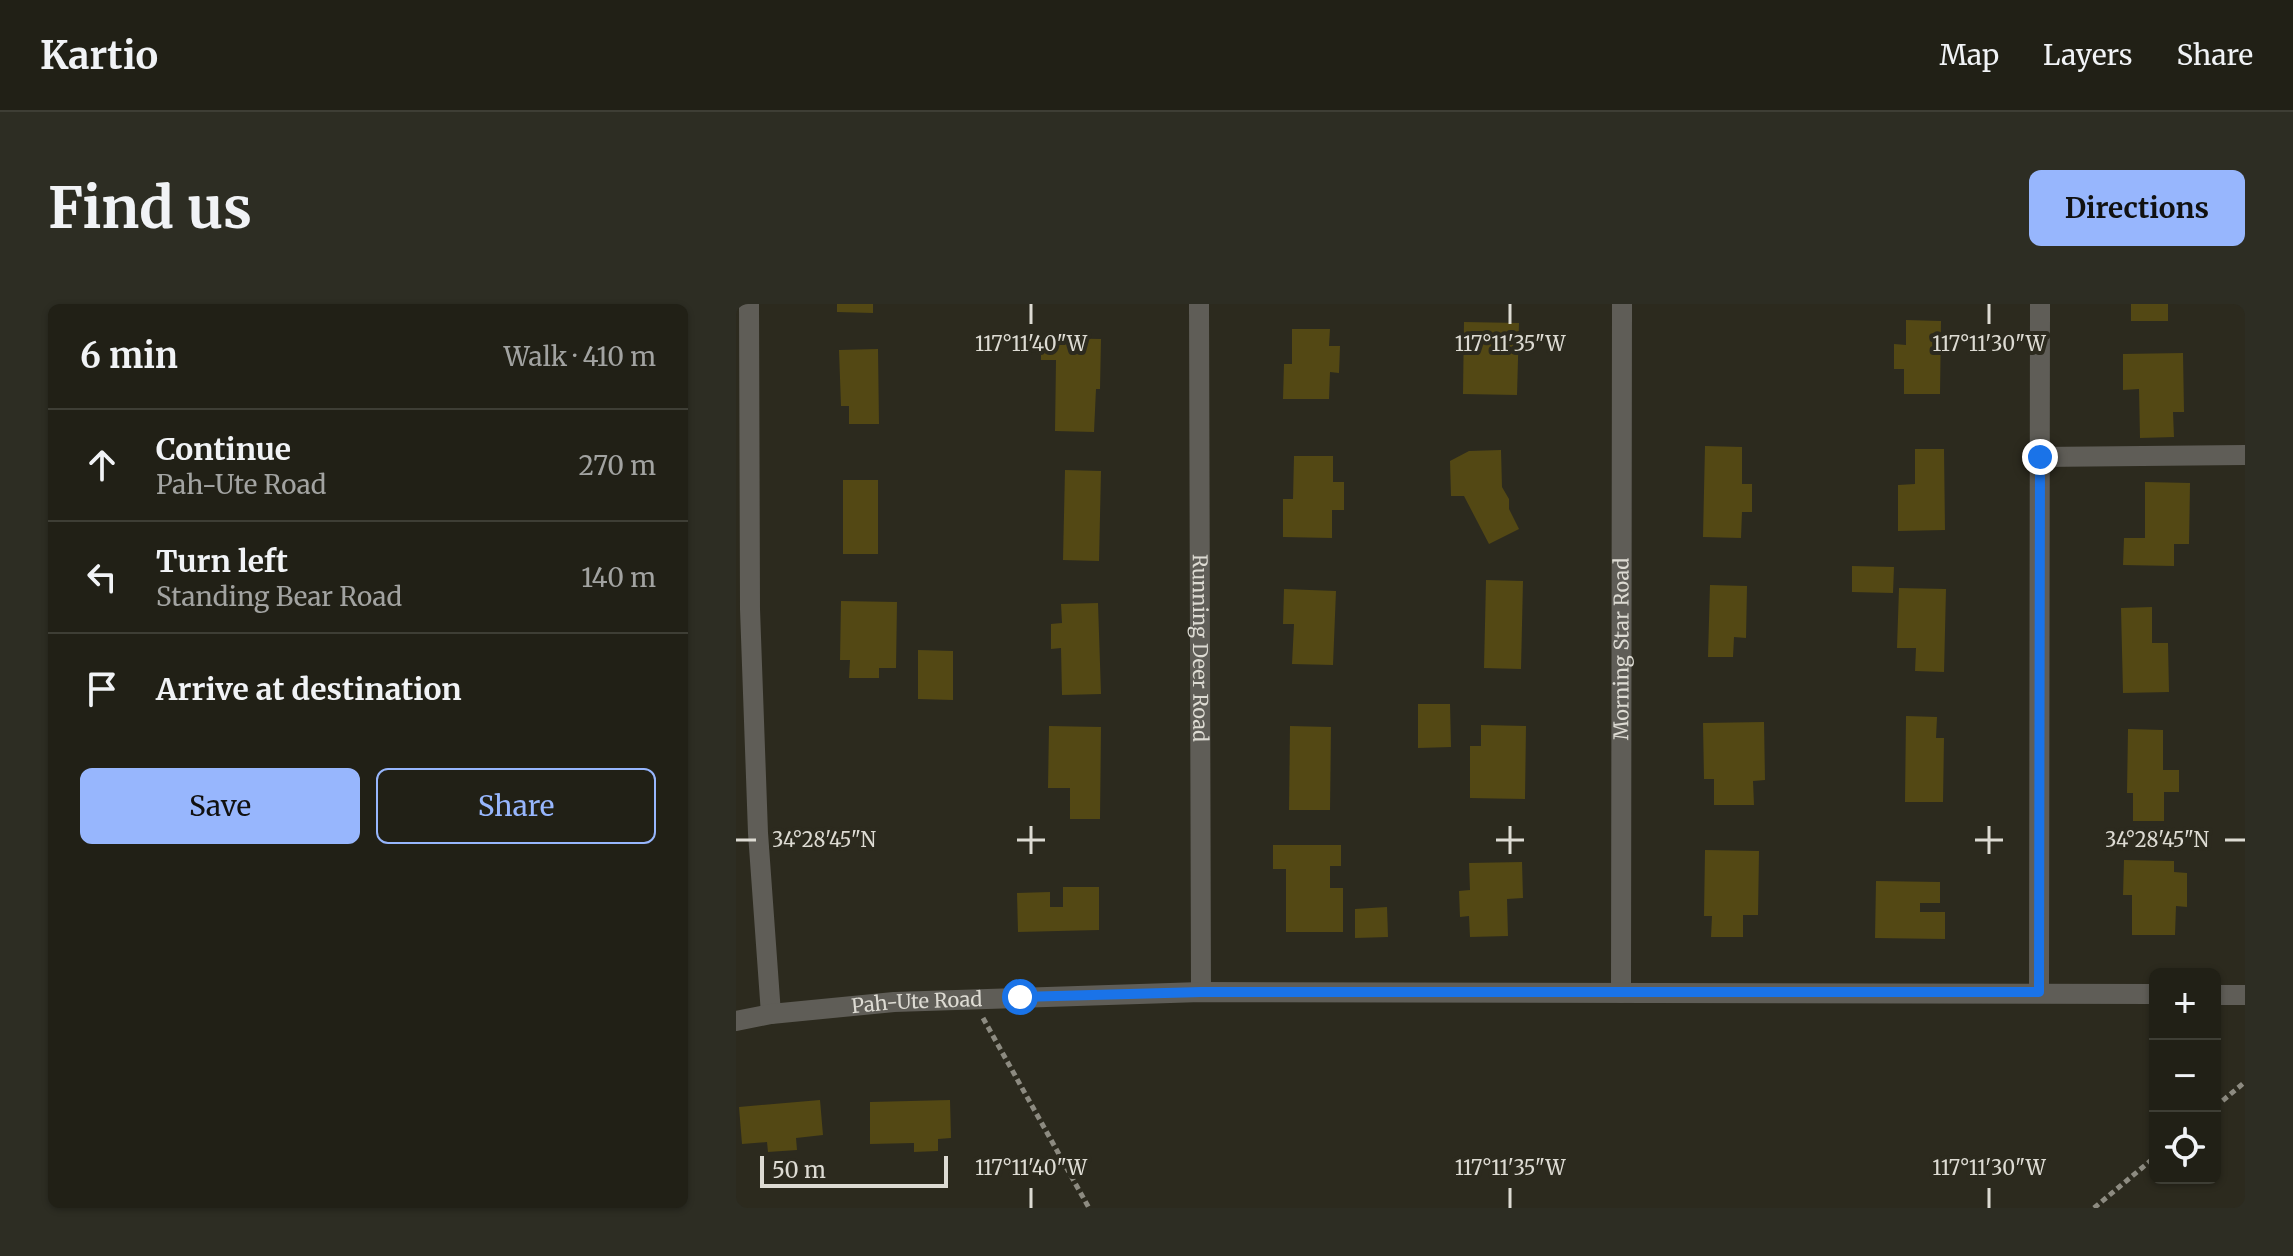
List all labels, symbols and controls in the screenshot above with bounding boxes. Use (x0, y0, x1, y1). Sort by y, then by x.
text: Kartio (40, 32, 158, 79)
text: Map (1939, 37, 1999, 73)
text: Layers (2043, 37, 2132, 73)
text: Share (2176, 37, 2253, 73)
button: Directions (2029, 170, 2245, 246)
text: Find us (48, 173, 252, 243)
text: 117°11'40"W (975, 331, 1088, 356)
text: 117°11'35"W (1455, 331, 1566, 356)
text: 117°11'30"W (1932, 331, 2047, 356)
text: 6 min (80, 335, 178, 377)
text: Walk · 410 m (504, 340, 656, 373)
text: Continue (156, 430, 291, 468)
route end (2022, 439, 2058, 475)
icon: ahead (80, 443, 124, 487)
text: 270 m (579, 449, 656, 482)
text: Pah-Ute Road (156, 468, 327, 501)
text: Turn left (156, 542, 288, 580)
street label: Running Deer Road (1188, 554, 1213, 742)
icon: left (80, 555, 124, 599)
street label: Morning Star Road (1608, 558, 1634, 740)
text: 140 m (581, 561, 656, 594)
text: Standing Bear Road (156, 580, 402, 613)
icon: arrive (80, 667, 124, 711)
text: Arrive at destination (156, 670, 462, 708)
button: Save (80, 768, 360, 844)
button: Share (376, 768, 656, 844)
text: 34°28'45"N (772, 827, 877, 852)
text: 34°28'45"N (2105, 827, 2210, 852)
map controls (2149, 968, 2221, 1184)
button: + (2149, 968, 2221, 1040)
route start (1002, 979, 1038, 1015)
street label: Pah-Ute Road (850, 986, 983, 1018)
button: − (2149, 1040, 2221, 1112)
button: locate (2149, 1112, 2221, 1184)
scale bar (760, 1152, 948, 1188)
text: 117°11'40"W (975, 1155, 1088, 1180)
text: 117°11'35"W (1455, 1155, 1566, 1180)
text: 117°11'30"W (1932, 1155, 2047, 1180)
text: 50 m (772, 1156, 826, 1184)

